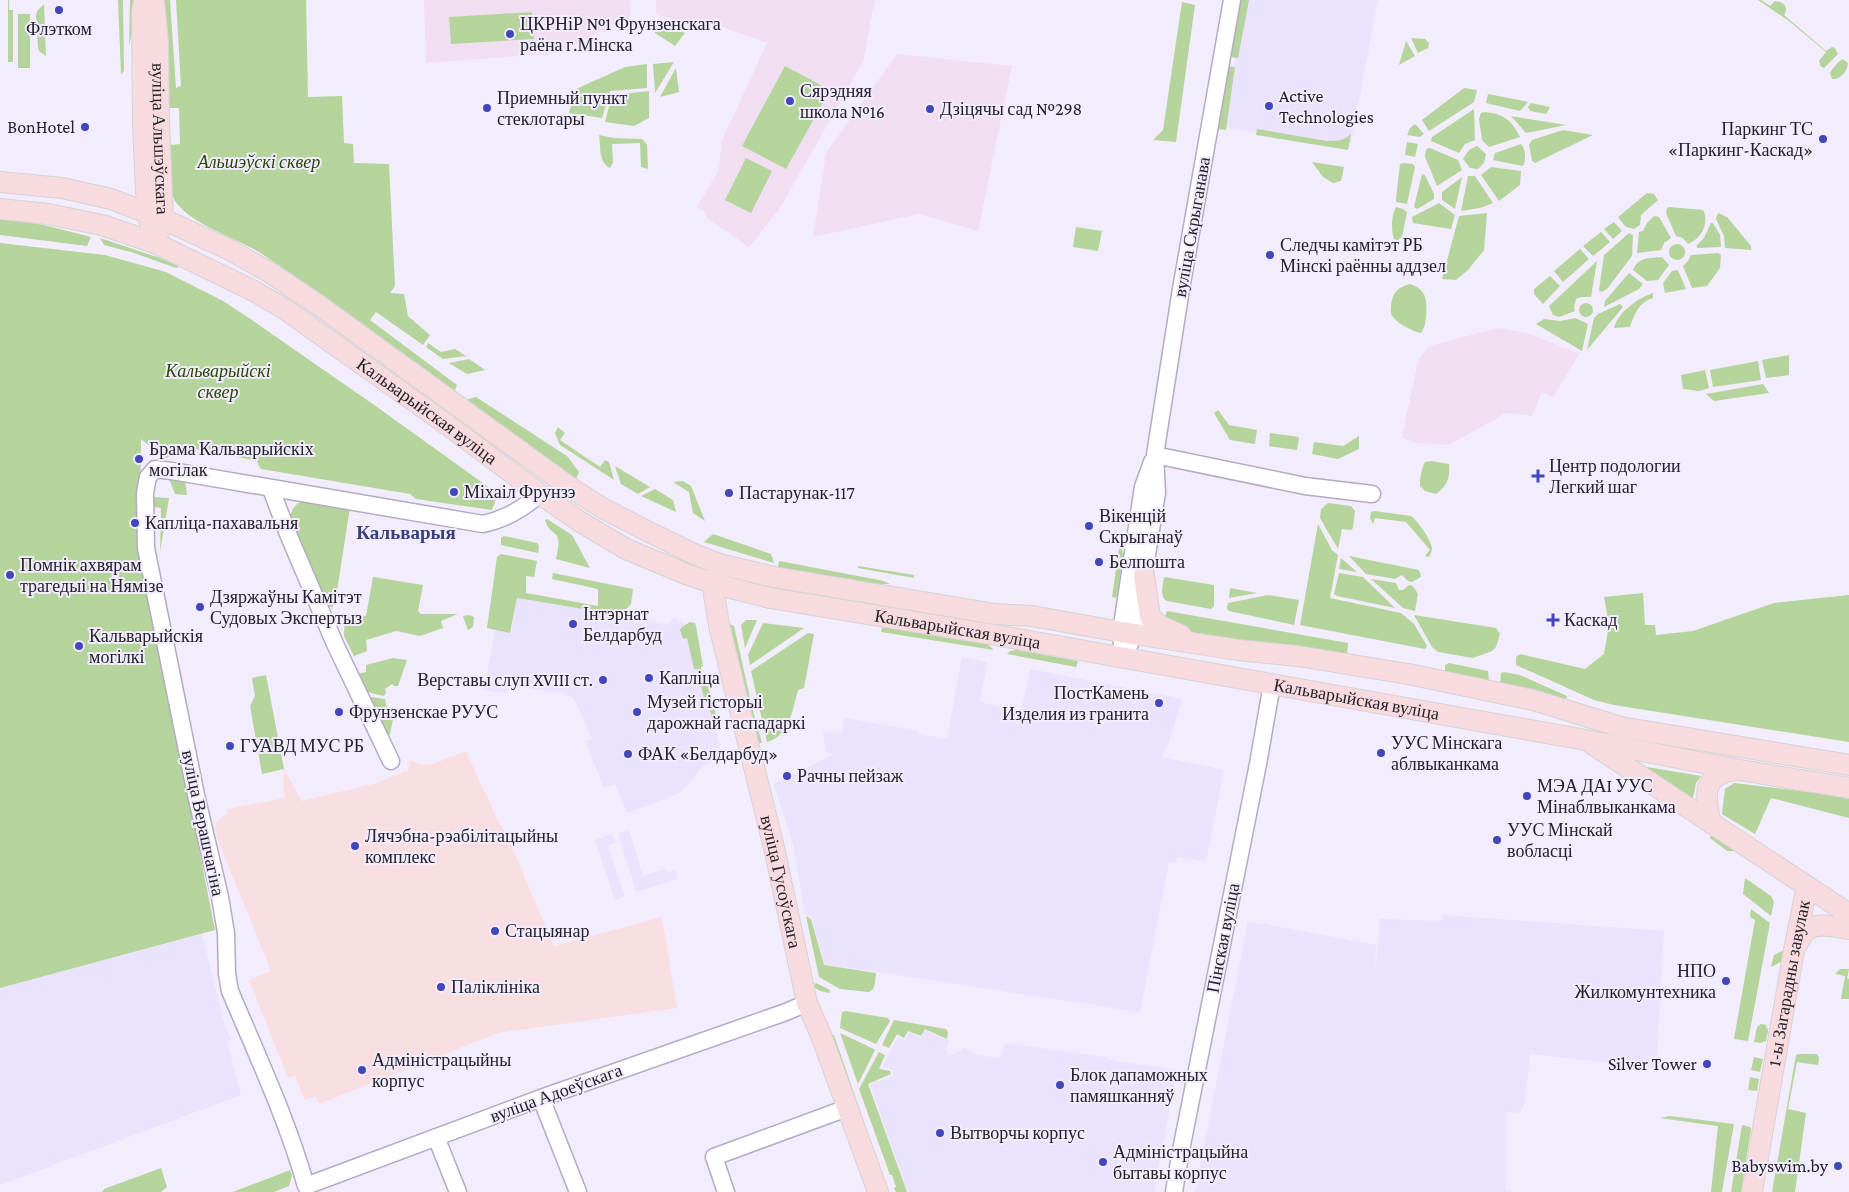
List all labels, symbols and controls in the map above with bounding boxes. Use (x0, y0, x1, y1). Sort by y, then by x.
marker: Флэтком (53, 4, 65, 16)
place label: ЦКРНіР №1 Фрунзенскага раёна г.Мінска (520, 14, 721, 55)
place label: Флэтком (26, 19, 92, 39)
marker: ЦКРНіР №1 Фрунзенскага раёна г.Мінска (504, 28, 516, 40)
street label: вуліца Альшэўскага (148, 63, 173, 215)
place label: Сярэдняя школа №16 (800, 81, 885, 122)
place label: Active Technologies (1279, 86, 1374, 127)
place label: Приемный пункт стеклотары (497, 88, 628, 129)
marker: Сярэдняя школа №16 (784, 95, 796, 107)
place label: Дзіцячы сад №298 (940, 99, 1082, 119)
marker: Active Technologies (1263, 100, 1275, 112)
marker: Приемный пункт стеклотары (481, 102, 493, 114)
marker: Дзіцячы сад №298 (924, 103, 936, 115)
place label: BonHotel (7, 117, 75, 137)
place label: Паркинг ТС «Паркинг-Каскад» (1668, 119, 1813, 160)
marker: BonHotel (79, 121, 91, 133)
marker: Паркинг ТС «Паркинг-Каскад» (1817, 133, 1829, 145)
park label: Альшэўскі сквер (197, 152, 320, 172)
street label: вуліца Скрыганава (1170, 155, 1214, 299)
place label: Следчы камітэт РБ Мінскі раённы аддзел (1280, 235, 1446, 276)
marker: Следчы камітэт РБ Мінскі раённы аддзел (1264, 249, 1276, 261)
street label: Кальварыйская вуліца (353, 354, 501, 468)
park label: Кальварыйскі сквер (164, 361, 271, 402)
place label: Брама Кальварыйскіх могілак (149, 439, 314, 480)
marker: Брама Кальварыйскіх могілак (133, 453, 145, 465)
place label: Центр подологии Легкий шаг (1549, 456, 1681, 497)
marker: Центр подологии Легкий шаг (1531, 469, 1545, 483)
place label: Міхаіл Фрунзэ (464, 482, 576, 502)
place label: Пастарунак-117 (739, 483, 855, 503)
marker: Міхаіл Фрунзэ (448, 486, 460, 498)
marker: Пастарунак-117 (723, 487, 735, 499)
place label: Вікенцій Скрыганаў (1099, 506, 1183, 547)
place label: Капліца-пахавальня (145, 513, 298, 533)
marker: Капліца-пахавальня (129, 517, 141, 529)
marker: Вікенцій Скрыганаў (1083, 520, 1095, 532)
district label: Кальварыя (356, 522, 456, 543)
place label: Белпошта (1109, 552, 1185, 572)
place label: Помнік ахвярам трагедыі на Нямізе (20, 555, 163, 596)
marker: Белпошта (1093, 556, 1105, 568)
marker: Помнік ахвярам трагедыі на Нямізе (4, 569, 16, 581)
place label: Дзяржаўны Камітэт Судовых Экспертыз (210, 587, 362, 628)
marker: Дзяржаўны Камітэт Судовых Экспертыз (194, 601, 206, 613)
place label: Інтэрнат Белдарбуд (583, 604, 662, 645)
street label: Кальварыйская вуліца (873, 605, 1042, 653)
place label: Каскад (1564, 610, 1617, 630)
marker: Каскад (1546, 613, 1560, 627)
marker: Інтэрнат Белдарбуд (567, 618, 579, 630)
place label: Кальварыйскія могілкі (89, 626, 203, 667)
marker: Кальварыйскія могілкі (73, 640, 85, 652)
place label: Капліца (659, 668, 720, 688)
place label: Верставы слуп XVIII ст. (417, 670, 593, 690)
marker: Капліца (643, 672, 655, 684)
marker: Верставы слуп XVIII ст. (597, 674, 609, 686)
street label: Кальварыйская вуліца (1272, 675, 1441, 724)
place label: ПостКамень Изделия из гранита (1002, 683, 1149, 724)
place label: Музей гісторыі дарожнай гаспадаркі (647, 692, 806, 733)
marker: ПостКамень Изделия из гранита (1153, 697, 1165, 709)
place label: Фрунзенскае РУУС (349, 702, 498, 722)
marker: Фрунзенскае РУУС (333, 706, 345, 718)
marker: Музей гісторыі дарожнай гаспадаркі (631, 706, 643, 718)
place label: УУС Мінскага аблвыканкама (1391, 733, 1502, 774)
place label: ГУАВД МУС РБ (240, 736, 364, 756)
marker: ГУАВД МУС РБ (224, 740, 236, 752)
place label: ФАК «Белдарбуд» (638, 744, 778, 764)
marker: УУС Мінскага аблвыканкама (1375, 747, 1387, 759)
street label: вуліца Верашчагіна (178, 748, 228, 898)
marker: ФАК «Белдарбуд» (622, 748, 634, 760)
place label: Рачны пейзаж (797, 766, 904, 786)
marker: Рачны пейзаж (781, 770, 793, 782)
place label: МЭА ДАI УУС Мінаблвыканкама (1537, 776, 1676, 817)
marker: МЭА ДАI УУС Мінаблвыканкама (1521, 790, 1533, 802)
street label: вуліца Гусоўскага (756, 813, 805, 950)
place label: УУС Мінскай вобласці (1507, 820, 1613, 861)
place label: Лячэбна-рэабілітацыйны комплекс (365, 826, 558, 867)
marker: УУС Мінскай вобласці (1491, 834, 1503, 846)
marker: Лячэбна-рэабілітацыйны комплекс (349, 840, 361, 852)
street label: Пінская вуліца (1203, 881, 1243, 995)
street label: 1-ы Загарадны завулак (1764, 898, 1814, 1068)
place label: Стацыянар (505, 921, 589, 941)
marker: Стацыянар (489, 925, 501, 937)
place label: НПО Жилкомунтехника (1574, 961, 1716, 1002)
marker: НПО Жилкомунтехника (1720, 975, 1732, 987)
place label: Паліклініка (451, 977, 540, 997)
marker: Паліклініка (435, 981, 447, 993)
place label: Адміністрацыйны корпус (372, 1050, 511, 1091)
place label: Silver Tower (1608, 1054, 1698, 1074)
marker: Silver Tower (1701, 1058, 1713, 1070)
street label: вуліца Адоеўскага (487, 1060, 625, 1126)
marker: Адміністрацыйны корпус (356, 1064, 368, 1076)
place label: Блок дапаможных памяшканняў (1070, 1065, 1208, 1106)
marker: Блок дапаможных памяшканняў (1054, 1079, 1066, 1091)
place label: Вытворчы корпус (950, 1123, 1085, 1143)
marker: Вытворчы корпус (934, 1127, 946, 1139)
place label: Адміністрацыйна бытавы корпус (1113, 1142, 1248, 1183)
marker: Адміністрацыйна бытавы корпус (1097, 1156, 1109, 1168)
place label: Babyswim.by (1731, 1156, 1829, 1176)
marker: Babyswim.by (1832, 1160, 1844, 1172)

